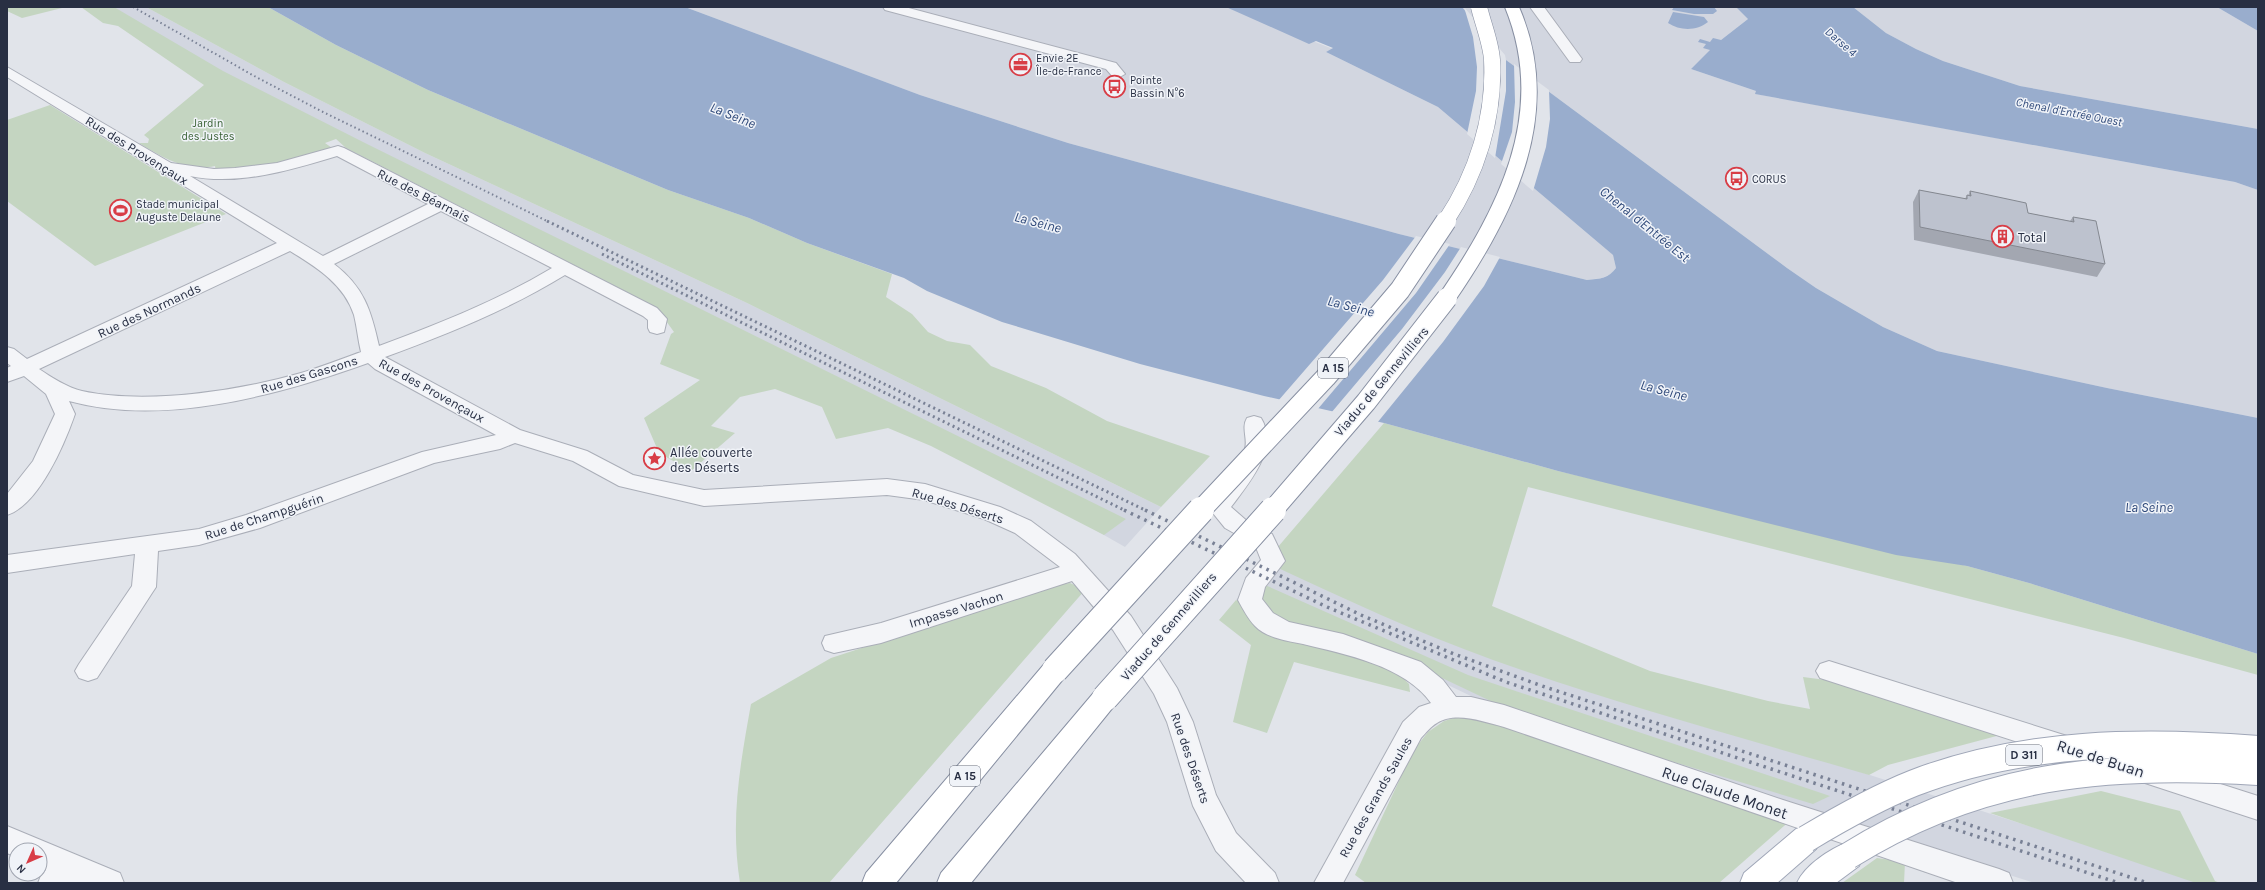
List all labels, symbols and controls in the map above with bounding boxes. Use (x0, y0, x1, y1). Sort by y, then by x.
water label: Darse 4 (1822, 25, 1860, 60)
office icon: Envie 2E Île-de-France (1007, 51, 1033, 77)
place label: Envie 2E Île-de-France (1035, 52, 1102, 78)
bus stop icon: Pointe Bassin N°6 (1102, 73, 1128, 99)
place label: Pointe Bassin N°6 (1130, 74, 1185, 100)
water label: Chenal d'Entrée Ouest (2015, 95, 2124, 129)
water label: La Seine (707, 99, 759, 133)
street label: Rue des Provençaux (83, 113, 191, 188)
park label: Jardin des Justes (181, 117, 235, 143)
street label: Rue des Béarnais (375, 166, 473, 225)
bus stop icon: CORUS (1723, 166, 1749, 192)
place label: CORUS (1752, 173, 1786, 186)
water label: Chenal d'Entrée Est (1596, 183, 1693, 266)
sports icon: Stade municipal Auguste Delaune (107, 197, 133, 223)
place label: Stade municipal Auguste Delaune (136, 198, 221, 224)
water label: La Seine (1013, 208, 1064, 237)
building icon: Total (1989, 224, 2015, 250)
place label: Total (2018, 230, 2046, 245)
street label: Rue des Normands (95, 280, 203, 341)
water label: La Seine (1326, 292, 1377, 321)
street label: Viaduc de Gennevilliers (1331, 323, 1432, 439)
street label: Rue des Gascons (259, 353, 360, 396)
street label: Rue des Provençaux (376, 355, 487, 426)
road number: A 15 (1318, 358, 1348, 378)
water label: La Seine (1639, 376, 1690, 405)
place label: Allée couverte des Déserts (670, 445, 753, 475)
place icon: Allée couverte des Déserts (641, 446, 667, 472)
street label: Rue des Déserts (910, 484, 1006, 527)
street label: Rue de Champguérin (203, 490, 325, 543)
water label: La Seine (2125, 499, 2173, 516)
street label: Viaduc de Gennevilliers (1117, 569, 1220, 683)
street label: Impasse Vachon (907, 588, 1005, 631)
street label: Rue des Déserts (1168, 711, 1213, 806)
street label: Rue des Grands Saules (1336, 734, 1415, 860)
street label: Rue de Buan (2055, 735, 2147, 782)
road number: D 311 (2006, 745, 2042, 765)
street label: Rue Claude Monet (1659, 762, 1790, 823)
road number: A 15 (950, 766, 980, 786)
north arrow (8, 842, 48, 882)
text: N (14, 861, 29, 876)

